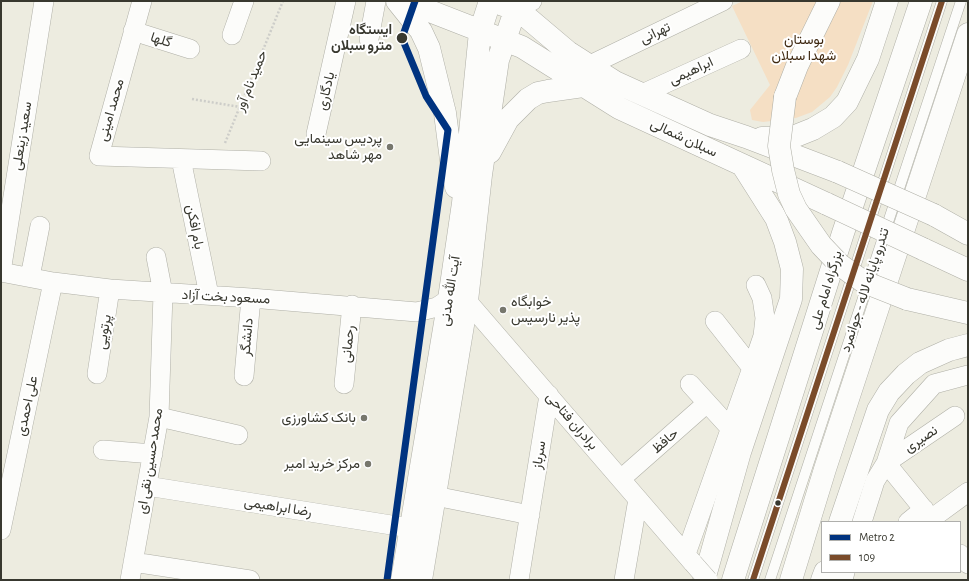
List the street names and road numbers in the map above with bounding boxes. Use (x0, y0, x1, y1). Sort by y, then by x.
street label: تهرانی (637, 18, 673, 48)
street label: گلها (148, 29, 174, 51)
street label: حمید نام آور (231, 48, 271, 114)
street label: ابراهیمی (666, 53, 716, 89)
street label: یادگاری (313, 70, 339, 112)
street label: محمد امینی (94, 77, 128, 143)
street label: سعید زینعلی (8, 100, 36, 172)
street label: سبلان شمالی (648, 115, 720, 161)
street label: بام افکن (182, 203, 208, 251)
street label: تندرو پایانه لاله - جوانمرد (837, 226, 893, 354)
street label: بزرگراه امام علی (806, 249, 846, 331)
street label: آیت الله مدنی (436, 255, 464, 327)
street label: مسعود بخت آزاد (181, 286, 271, 308)
street label: پرتویی (93, 313, 115, 351)
street label: دانشگر (237, 317, 257, 357)
street label: رحمانی (338, 324, 358, 364)
street label: علی احمدی (12, 374, 42, 438)
street label: برادران فتاحی (542, 389, 602, 453)
street label: محمدحسین نقی ای (133, 407, 167, 515)
street label: نصیری (901, 422, 941, 456)
street label: حافظ (648, 425, 682, 457)
street label: سرباز (528, 440, 550, 470)
street label: رضا ابراهیمی (243, 493, 313, 521)

